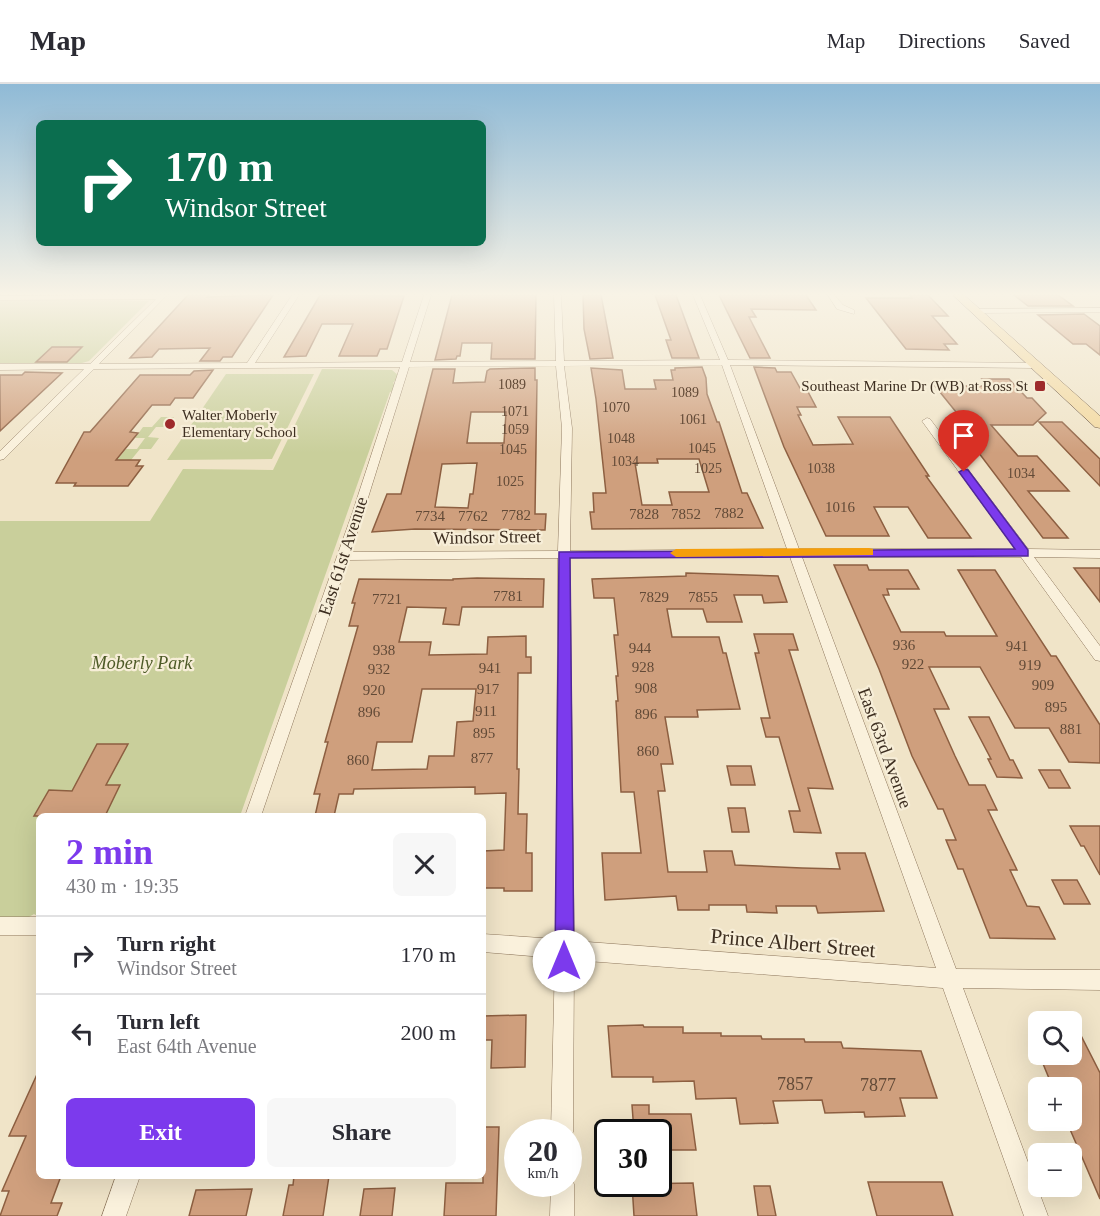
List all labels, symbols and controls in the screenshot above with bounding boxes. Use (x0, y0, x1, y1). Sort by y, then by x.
text: Map (30, 25, 86, 56)
text: Map (827, 29, 865, 53)
text: Directions (898, 29, 986, 53)
text: Saved (1019, 29, 1070, 53)
icon: right (66, 144, 144, 222)
text: 170 m (165, 144, 274, 190)
text: Windsor Street (165, 193, 327, 223)
house number: 1089 (498, 377, 526, 392)
place label: Southeast Marine Dr (WB) at Ross St (801, 378, 1029, 395)
marker: Southeast Marine Dr (WB) at Ross St (1033, 379, 1047, 393)
house number: 1089 (671, 385, 699, 400)
house number: 1070 (602, 400, 630, 415)
house number: 1071 (501, 404, 529, 419)
place label: Walter Moberly Elementary School (182, 407, 297, 440)
pin (938, 410, 989, 472)
house number: 1061 (679, 412, 707, 427)
marker: Walter Moberly Elementary School (163, 417, 177, 431)
icon: arrive (947, 419, 980, 452)
house number: 1059 (501, 422, 529, 437)
house number: 1048 (607, 431, 635, 446)
house number: 1045 (688, 441, 716, 456)
house number: 1045 (499, 442, 527, 457)
house number: 1034 (611, 454, 639, 469)
house number: 1025 (694, 461, 722, 476)
house number: 1038 (807, 461, 835, 476)
house number: 1034 (1007, 466, 1035, 481)
house number: 1025 (496, 474, 524, 489)
street label: East 61st Avenue (314, 494, 372, 618)
house number: 1016 (825, 499, 856, 515)
house number: 7882 (714, 505, 744, 521)
house number: 7828 (629, 506, 659, 522)
house number: 7852 (671, 506, 701, 522)
house number: 7782 (501, 507, 531, 523)
house number: 7734 (415, 508, 446, 524)
house number: 7762 (458, 508, 488, 524)
street label: Windsor Street (433, 526, 541, 548)
house number: 7781 (493, 588, 523, 604)
house number: 7829 (639, 589, 669, 605)
house number: 7855 (688, 589, 718, 605)
house number: 7721 (372, 591, 402, 607)
house number: 936 (893, 637, 916, 653)
house number: 941 (1006, 638, 1028, 654)
house number: 944 (629, 640, 652, 656)
house number: 938 (373, 642, 395, 658)
park label: Moberly Park (91, 653, 193, 673)
house number: 922 (902, 656, 924, 672)
house number: 919 (1019, 657, 1041, 673)
house number: 928 (632, 659, 654, 675)
house number: 941 (479, 660, 501, 676)
house number: 932 (368, 661, 390, 677)
house number: 909 (1032, 677, 1054, 693)
house number: 908 (635, 680, 657, 696)
house number: 917 (477, 681, 500, 697)
house number: 920 (363, 682, 385, 698)
street label: East 63rd Avenue (854, 685, 916, 811)
house number: 895 (1045, 699, 1067, 715)
house number: 911 (475, 703, 497, 719)
house number: 896 (358, 704, 381, 720)
house number: 896 (635, 706, 658, 722)
house number: 881 (1060, 721, 1082, 737)
house number: 895 (473, 725, 495, 741)
house number: 860 (637, 743, 659, 759)
house number: 877 (471, 750, 494, 766)
house number: 860 (347, 752, 369, 768)
text: 2 min (66, 832, 153, 872)
button: close (393, 833, 456, 896)
text: 430 m · 19:35 (66, 875, 179, 897)
street label: Prince Albert Street (709, 924, 877, 962)
position arrow (532, 929, 596, 993)
text: Turn right (117, 931, 216, 956)
icon: right (66, 939, 99, 972)
text: 170 m (400, 942, 456, 967)
text: Windsor Street (117, 957, 237, 979)
text: Turn left (117, 1009, 200, 1034)
map controls (1028, 1011, 1082, 1197)
button: search (1028, 1011, 1082, 1065)
icon: left (66, 1017, 99, 1050)
text: 200 m (400, 1020, 456, 1045)
text: East 64th Avenue (117, 1035, 257, 1057)
house number: 7857 (777, 1074, 813, 1094)
house number: 7877 (860, 1075, 896, 1095)
button: + (1028, 1077, 1082, 1131)
button: Exit (66, 1098, 255, 1167)
button: Share (267, 1098, 456, 1167)
speed limit sign: 30 (594, 1119, 672, 1197)
text: 20 (528, 1134, 558, 1167)
button: − (1028, 1143, 1082, 1197)
text: km/h (528, 1165, 558, 1181)

